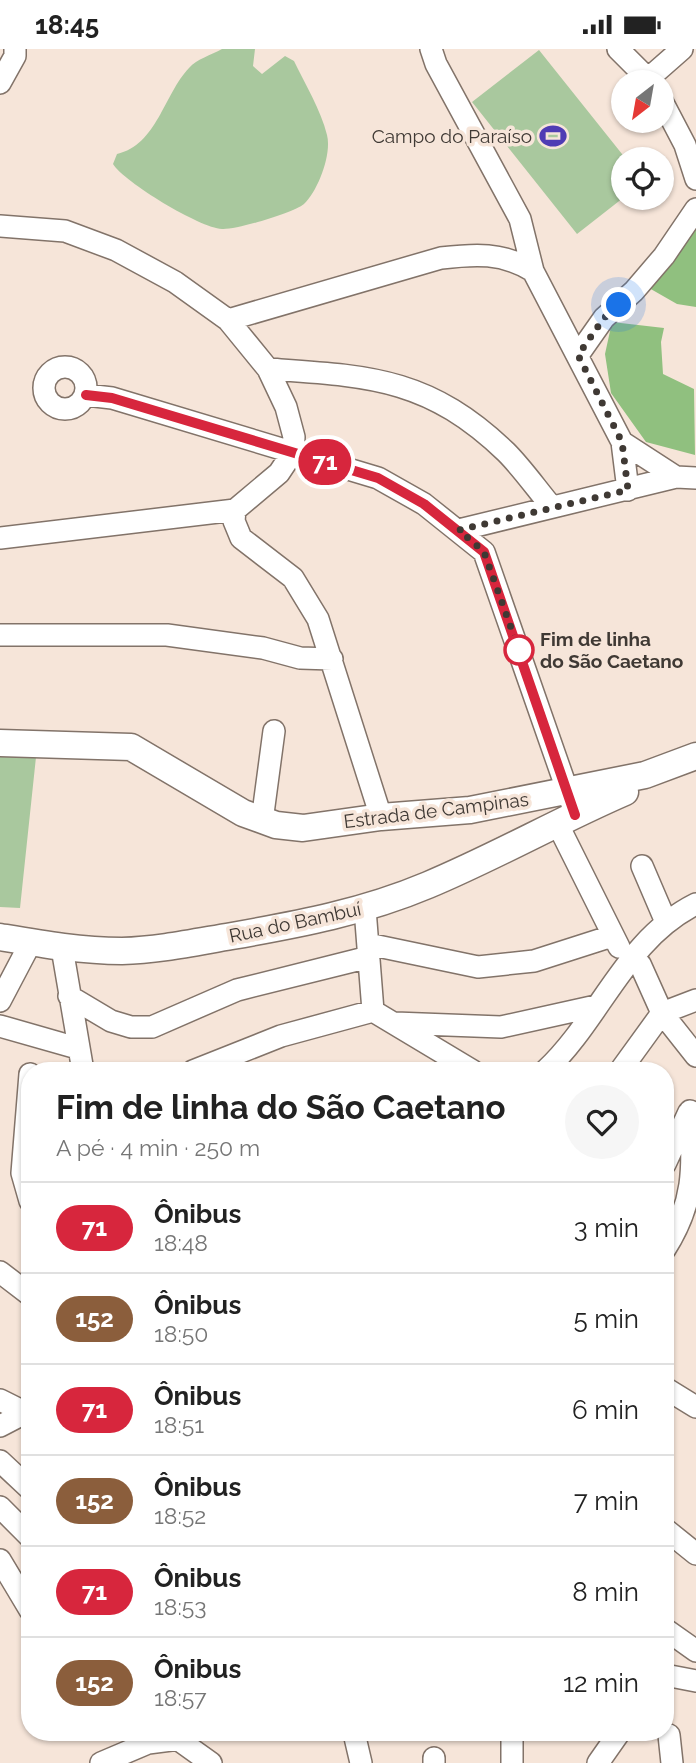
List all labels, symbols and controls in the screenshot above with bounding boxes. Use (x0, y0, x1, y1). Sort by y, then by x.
text: 18:45 (35, 10, 99, 40)
north arrow (611, 70, 674, 133)
map controls (611, 70, 674, 210)
sports icon: Campo do Paraíso (538, 121, 568, 151)
place label: Campo do Paraíso (372, 125, 532, 147)
button: locate (611, 147, 674, 210)
your location (601, 287, 636, 322)
line badge: 71 (294, 439, 356, 485)
text: 71 (312, 447, 338, 476)
place label: Fim de linha do São Caetano (540, 628, 683, 672)
marker: Fim de linha do São Caetano (504, 635, 534, 665)
street label: Estrada de Campinas (342, 788, 530, 832)
street label: Rua do Bambuí (227, 897, 364, 947)
button: heart (565, 1085, 639, 1159)
text: Fim de linha do São Caetano (56, 1088, 506, 1127)
text: A pé · 4 min · 250 m (56, 1134, 260, 1161)
text: Ônibus (154, 1199, 241, 1229)
text: 71 (82, 1213, 107, 1242)
text: 3 min (574, 1213, 639, 1243)
text: 18:48 (154, 1229, 208, 1256)
text: Ônibus (154, 1290, 241, 1320)
text: 152 (75, 1304, 114, 1333)
text: 5 min (573, 1304, 639, 1334)
text: 18:50 (154, 1320, 208, 1347)
text: Ônibus (154, 1381, 241, 1411)
text: 71 (82, 1395, 107, 1424)
text: 6 min (572, 1395, 639, 1425)
text: 18:51 (154, 1411, 204, 1438)
text: Ônibus (154, 1472, 241, 1502)
text: 152 (75, 1486, 114, 1515)
text: 7 min (574, 1486, 639, 1516)
text: 18:52 (154, 1502, 206, 1529)
text: Ônibus (154, 1563, 241, 1593)
text: 71 (82, 1577, 107, 1606)
text: 8 min (572, 1577, 639, 1607)
text: 18:53 (154, 1593, 207, 1620)
text: Ônibus (154, 1654, 241, 1684)
text: 152 (75, 1668, 114, 1697)
text: 12 min (563, 1668, 639, 1698)
text: 18:57 (154, 1684, 207, 1711)

